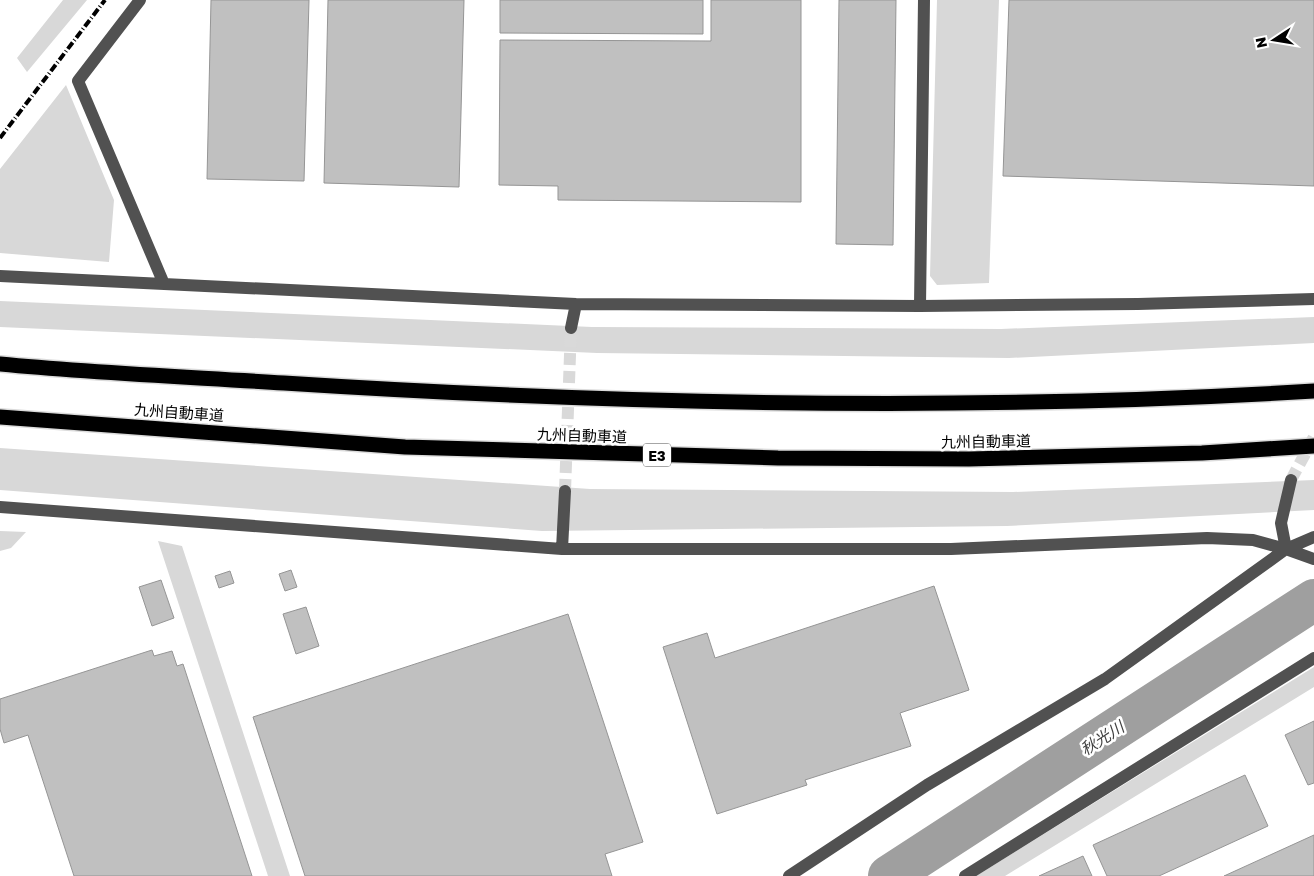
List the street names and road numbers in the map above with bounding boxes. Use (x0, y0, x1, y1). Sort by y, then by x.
street label: 九州自動車道 (133, 400, 225, 424)
street label: 九州自動車道 (537, 424, 627, 446)
street label: 九州自動車道 (941, 431, 1031, 451)
road number: E3 (643, 444, 671, 466)

